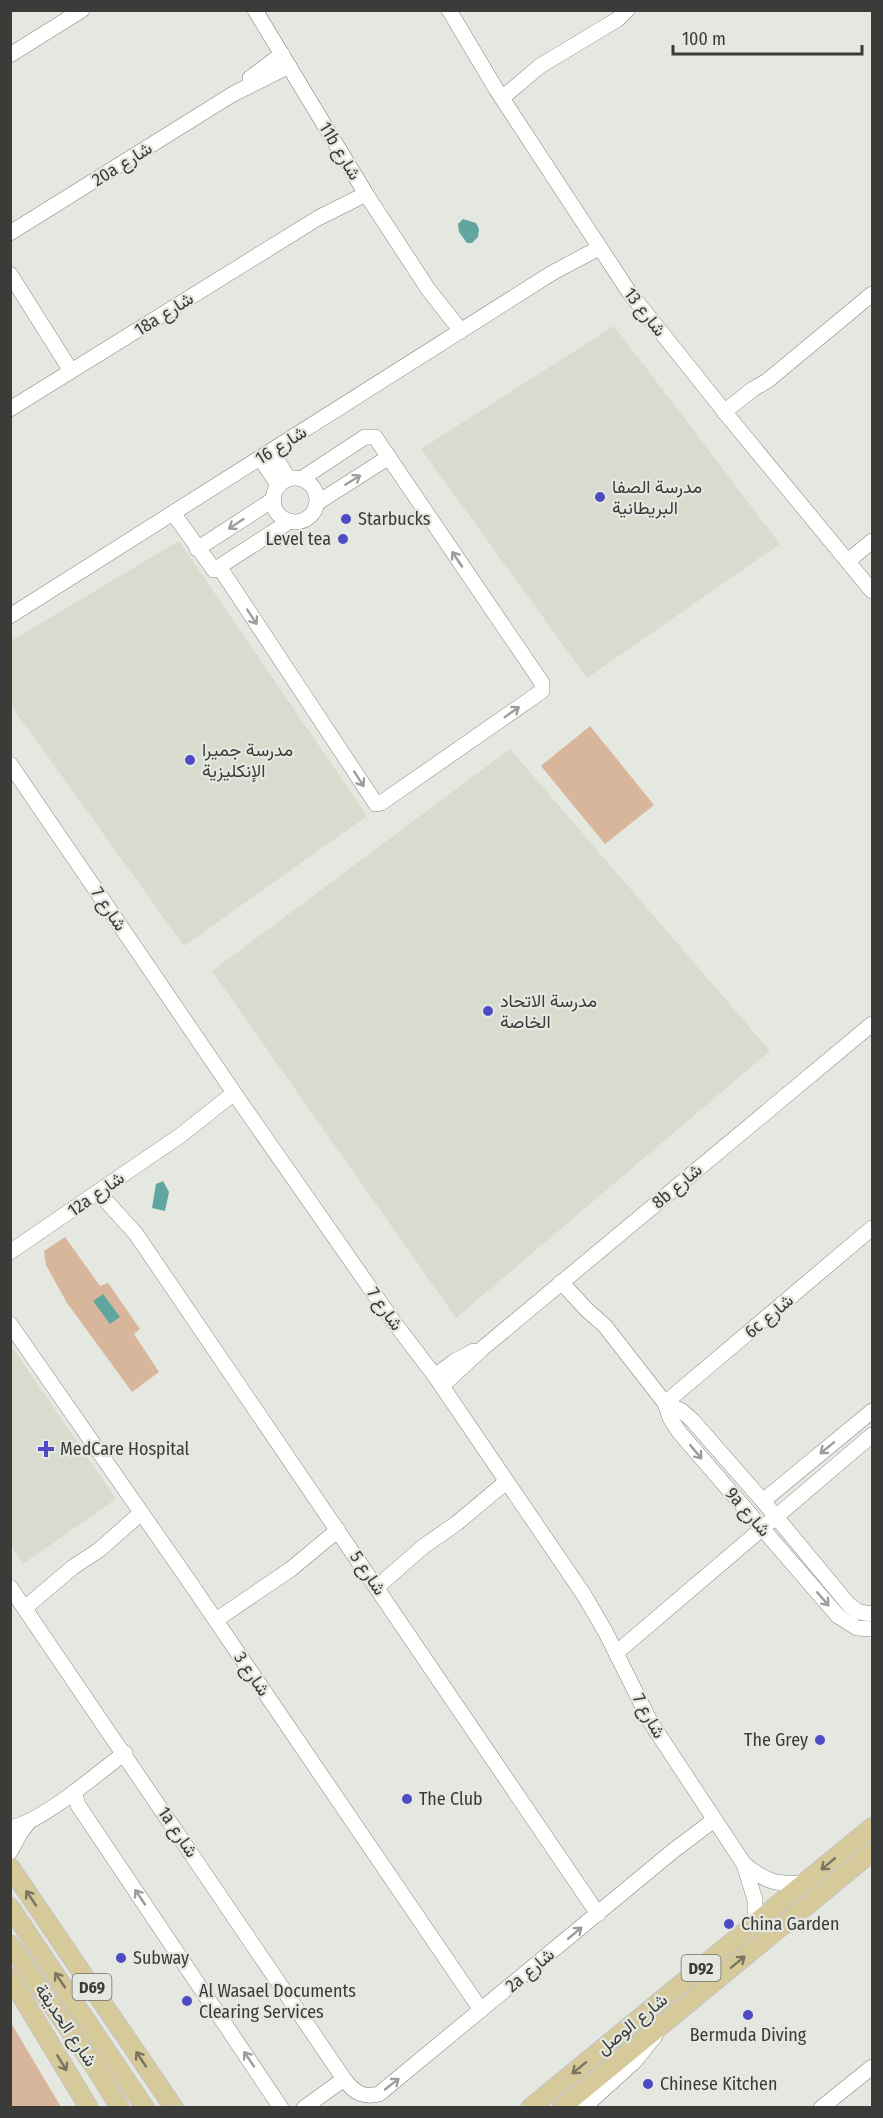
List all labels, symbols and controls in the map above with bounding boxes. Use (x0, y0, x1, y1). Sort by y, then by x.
scale bar (673, 18, 862, 56)
text: 100 m (682, 28, 726, 50)
street label: 11b شارع (313, 118, 366, 185)
street label: 20a شارع (88, 137, 157, 192)
street label: شارع 13 (618, 283, 671, 341)
street label: 18a شارع (130, 287, 198, 341)
street label: شارع 16 (251, 421, 311, 470)
one-way arrow (344, 474, 361, 486)
place label: مدرسة الصفا البريطانية (612, 476, 702, 519)
marker: مدرسة الصفا البريطانية (593, 490, 607, 504)
place label: Starbucks (358, 508, 431, 530)
marker: Starbucks (339, 512, 353, 526)
one-way arrow (228, 518, 244, 530)
place label: Level tea (266, 528, 331, 550)
marker: Level tea (336, 532, 350, 546)
one-way arrow (451, 551, 463, 568)
one-way arrow (245, 608, 258, 625)
one-way arrow (503, 706, 520, 718)
place label: مدرسة جميرا الإنكليزية (202, 739, 293, 783)
marker: مدرسة جميرا الإنكليزية (183, 753, 197, 767)
one-way arrow (353, 771, 365, 787)
street label: شارع 7 (86, 883, 131, 935)
place label: مدرسة الاتحاد الخاصة (500, 990, 597, 1033)
marker: مدرسة الاتحاد الخاصة (481, 1004, 495, 1018)
street label: 8b شارع (647, 1159, 707, 1214)
street label: 12a شارع (63, 1167, 129, 1222)
street label: شارع 7 (361, 1283, 408, 1335)
street label: 6c شارع (740, 1289, 799, 1344)
place label: MedCare Hospital (60, 1438, 190, 1460)
marker: MedCare Hospital (37, 1440, 55, 1458)
one-way arrow (819, 1441, 835, 1454)
one-way arrow (689, 1444, 703, 1459)
street label: 9a شارع (720, 1483, 775, 1542)
street label: شارع 5 (344, 1547, 391, 1600)
one-way arrow (816, 1591, 830, 1606)
street label: شارع 3 (228, 1648, 275, 1701)
street label: شارع 7 (627, 1690, 670, 1743)
place label: The Grey (744, 1729, 808, 1751)
marker: The Grey (813, 1733, 827, 1747)
place label: The Club (419, 1788, 483, 1810)
marker: The Club (400, 1792, 414, 1806)
street label: 1a شارع (152, 1803, 203, 1862)
one-way arrow (820, 1858, 836, 1871)
one-way arrow (25, 1890, 37, 1907)
one-way arrow (134, 1890, 146, 1906)
place label: China Garden (741, 1913, 839, 1935)
marker: China Garden (722, 1917, 736, 1931)
one-way arrow (567, 1926, 582, 1940)
street label: 2a شارع (501, 1943, 560, 1998)
place label: Subway (133, 1947, 189, 1969)
marker: Subway (114, 1951, 128, 1965)
road number: D92 (682, 1955, 720, 1981)
one-way arrow (730, 1956, 746, 1969)
one-way arrow (54, 1972, 66, 1989)
road number: D69 (72, 1974, 112, 2000)
street label: شارع الحديقة (29, 1979, 102, 2071)
place label: Al Wasael Documents Clearing Services (199, 1980, 356, 2023)
street label: شارع الوصل (592, 1989, 673, 2060)
marker: Al Wasael Documents Clearing Services (180, 1994, 194, 2008)
marker: Bermuda Diving (741, 2008, 755, 2022)
place label: Bermuda Diving (690, 2024, 807, 2046)
one-way arrow (135, 2051, 147, 2068)
one-way arrow (242, 2051, 254, 2068)
one-way arrow (57, 2054, 69, 2071)
one-way arrow (571, 2061, 587, 2074)
place label: Chinese Kitchen (660, 2073, 777, 2095)
one-way arrow (384, 2077, 400, 2090)
marker: Chinese Kitchen (641, 2077, 655, 2091)

